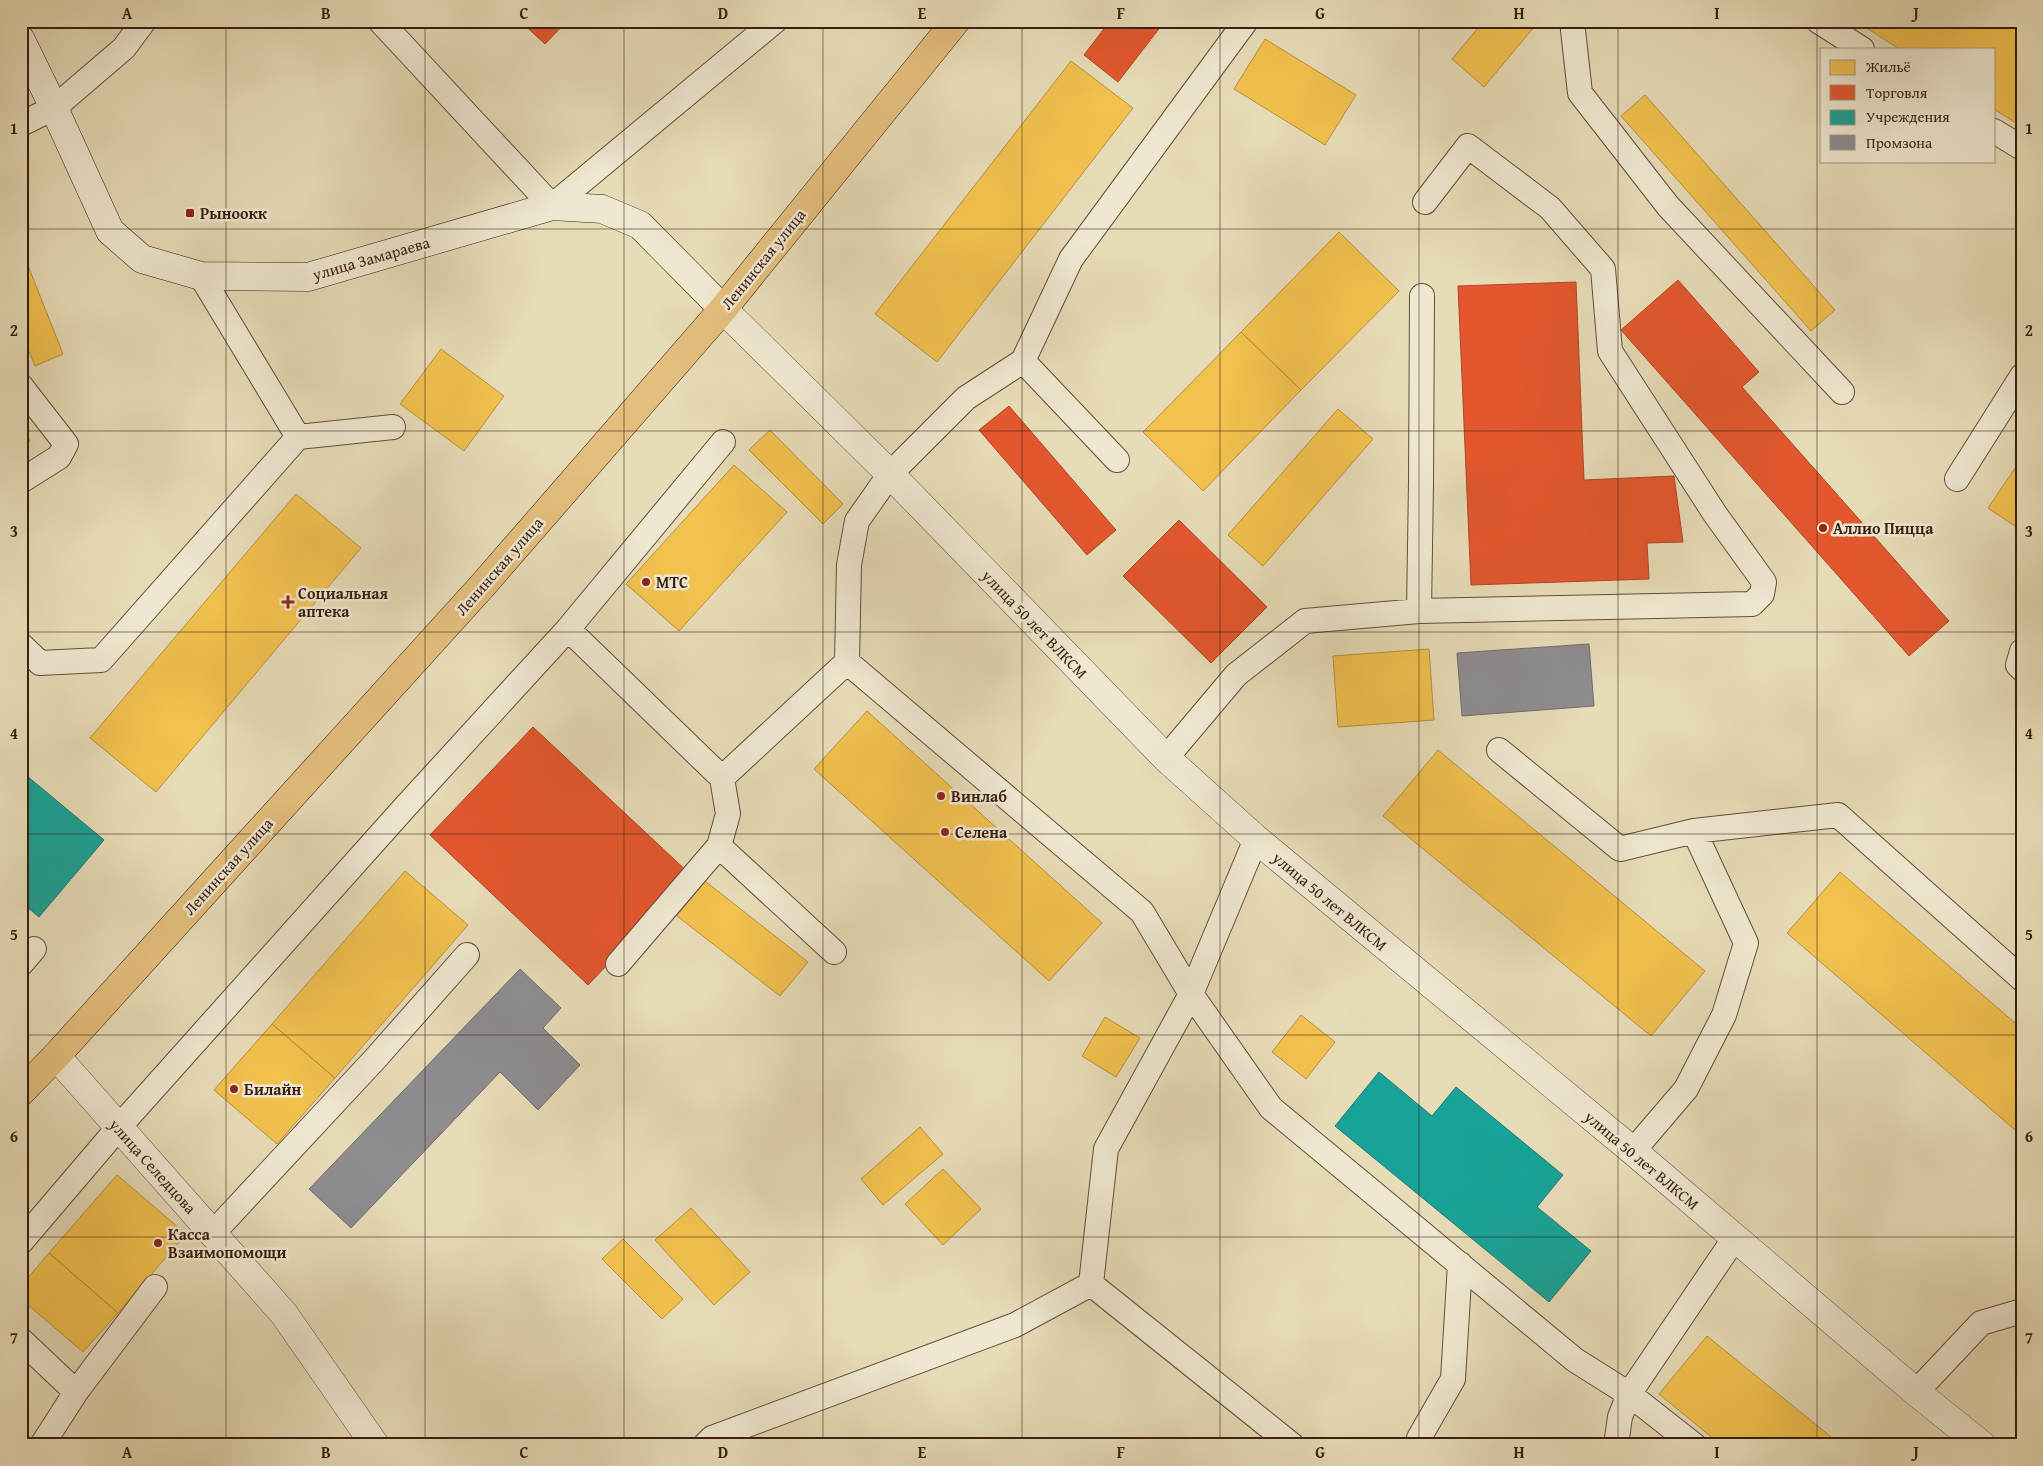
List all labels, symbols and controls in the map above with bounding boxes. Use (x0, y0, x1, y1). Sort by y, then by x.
text: A (122, 1, 133, 25)
text: B (321, 1, 331, 25)
text: C (519, 1, 529, 25)
text: D (718, 1, 728, 25)
text: E (918, 1, 927, 25)
text: F (1117, 1, 1125, 25)
text: G (1315, 1, 1325, 25)
text: H (1513, 1, 1525, 25)
text: I (1714, 1, 1720, 25)
text: J (1910, 1, 1919, 25)
legend (1820, 48, 1996, 162)
text: Жильё (1865, 56, 1911, 77)
text: Торговля (1866, 82, 1928, 103)
text: Учреждения (1866, 106, 1950, 127)
text: 1 (10, 116, 18, 140)
text: 1 (2025, 116, 2033, 140)
text: Промзона (1866, 132, 1933, 153)
place label: Рыноокк (200, 201, 268, 225)
street label: Ленинская улица (715, 203, 811, 315)
marker: Рыноокк (184, 207, 196, 219)
street label: улица Замараева (309, 230, 433, 286)
text: 2 (10, 318, 18, 342)
text: 2 (2025, 318, 2033, 342)
street label: Ленинская улица (449, 511, 549, 621)
place label: Аллио Пицца (1833, 516, 1934, 540)
text: 3 (10, 519, 18, 543)
text: 3 (2025, 519, 2033, 543)
marker: Аллио Пицца (1817, 522, 1829, 534)
street label: улица 50 лет ВЛКСМ (976, 563, 1093, 684)
place label: МТС (656, 570, 688, 594)
marker: МТС (640, 576, 652, 588)
place label: Социальная аптека (298, 581, 389, 623)
marker: Социальная аптека (282, 596, 294, 608)
text: 4 (10, 721, 18, 745)
text: 4 (2025, 721, 2033, 745)
place label: Винлаб (951, 784, 1007, 808)
marker: Винлаб (935, 790, 947, 802)
street label: Ленинская улица (178, 812, 279, 920)
place label: Селена (955, 820, 1008, 844)
marker: Селена (939, 826, 951, 838)
street label: улица 50 лет ВЛКСМ (1267, 845, 1393, 956)
text: 5 (10, 922, 18, 946)
text: 5 (2025, 922, 2033, 946)
place label: Билайн (244, 1077, 302, 1101)
marker: Билайн (228, 1083, 240, 1095)
street label: улица 50 лет ВЛКСМ (1579, 1104, 1705, 1215)
street label: улица Селедцова (103, 1112, 203, 1219)
text: 6 (10, 1124, 18, 1148)
text: 6 (2025, 1124, 2033, 1148)
place label: Касса Взаимопомощи (168, 1222, 287, 1264)
marker: Касса Взаимопомощи (152, 1237, 164, 1249)
text: 7 (10, 1325, 18, 1349)
text: 7 (2025, 1325, 2033, 1349)
text: A (122, 1440, 133, 1464)
text: B (321, 1440, 331, 1464)
text: C (519, 1440, 529, 1464)
text: D (718, 1440, 728, 1464)
text: E (918, 1440, 927, 1464)
text: F (1117, 1440, 1125, 1464)
text: G (1315, 1440, 1325, 1464)
text: H (1513, 1440, 1525, 1464)
text: I (1714, 1440, 1720, 1464)
text: J (1910, 1440, 1919, 1464)

